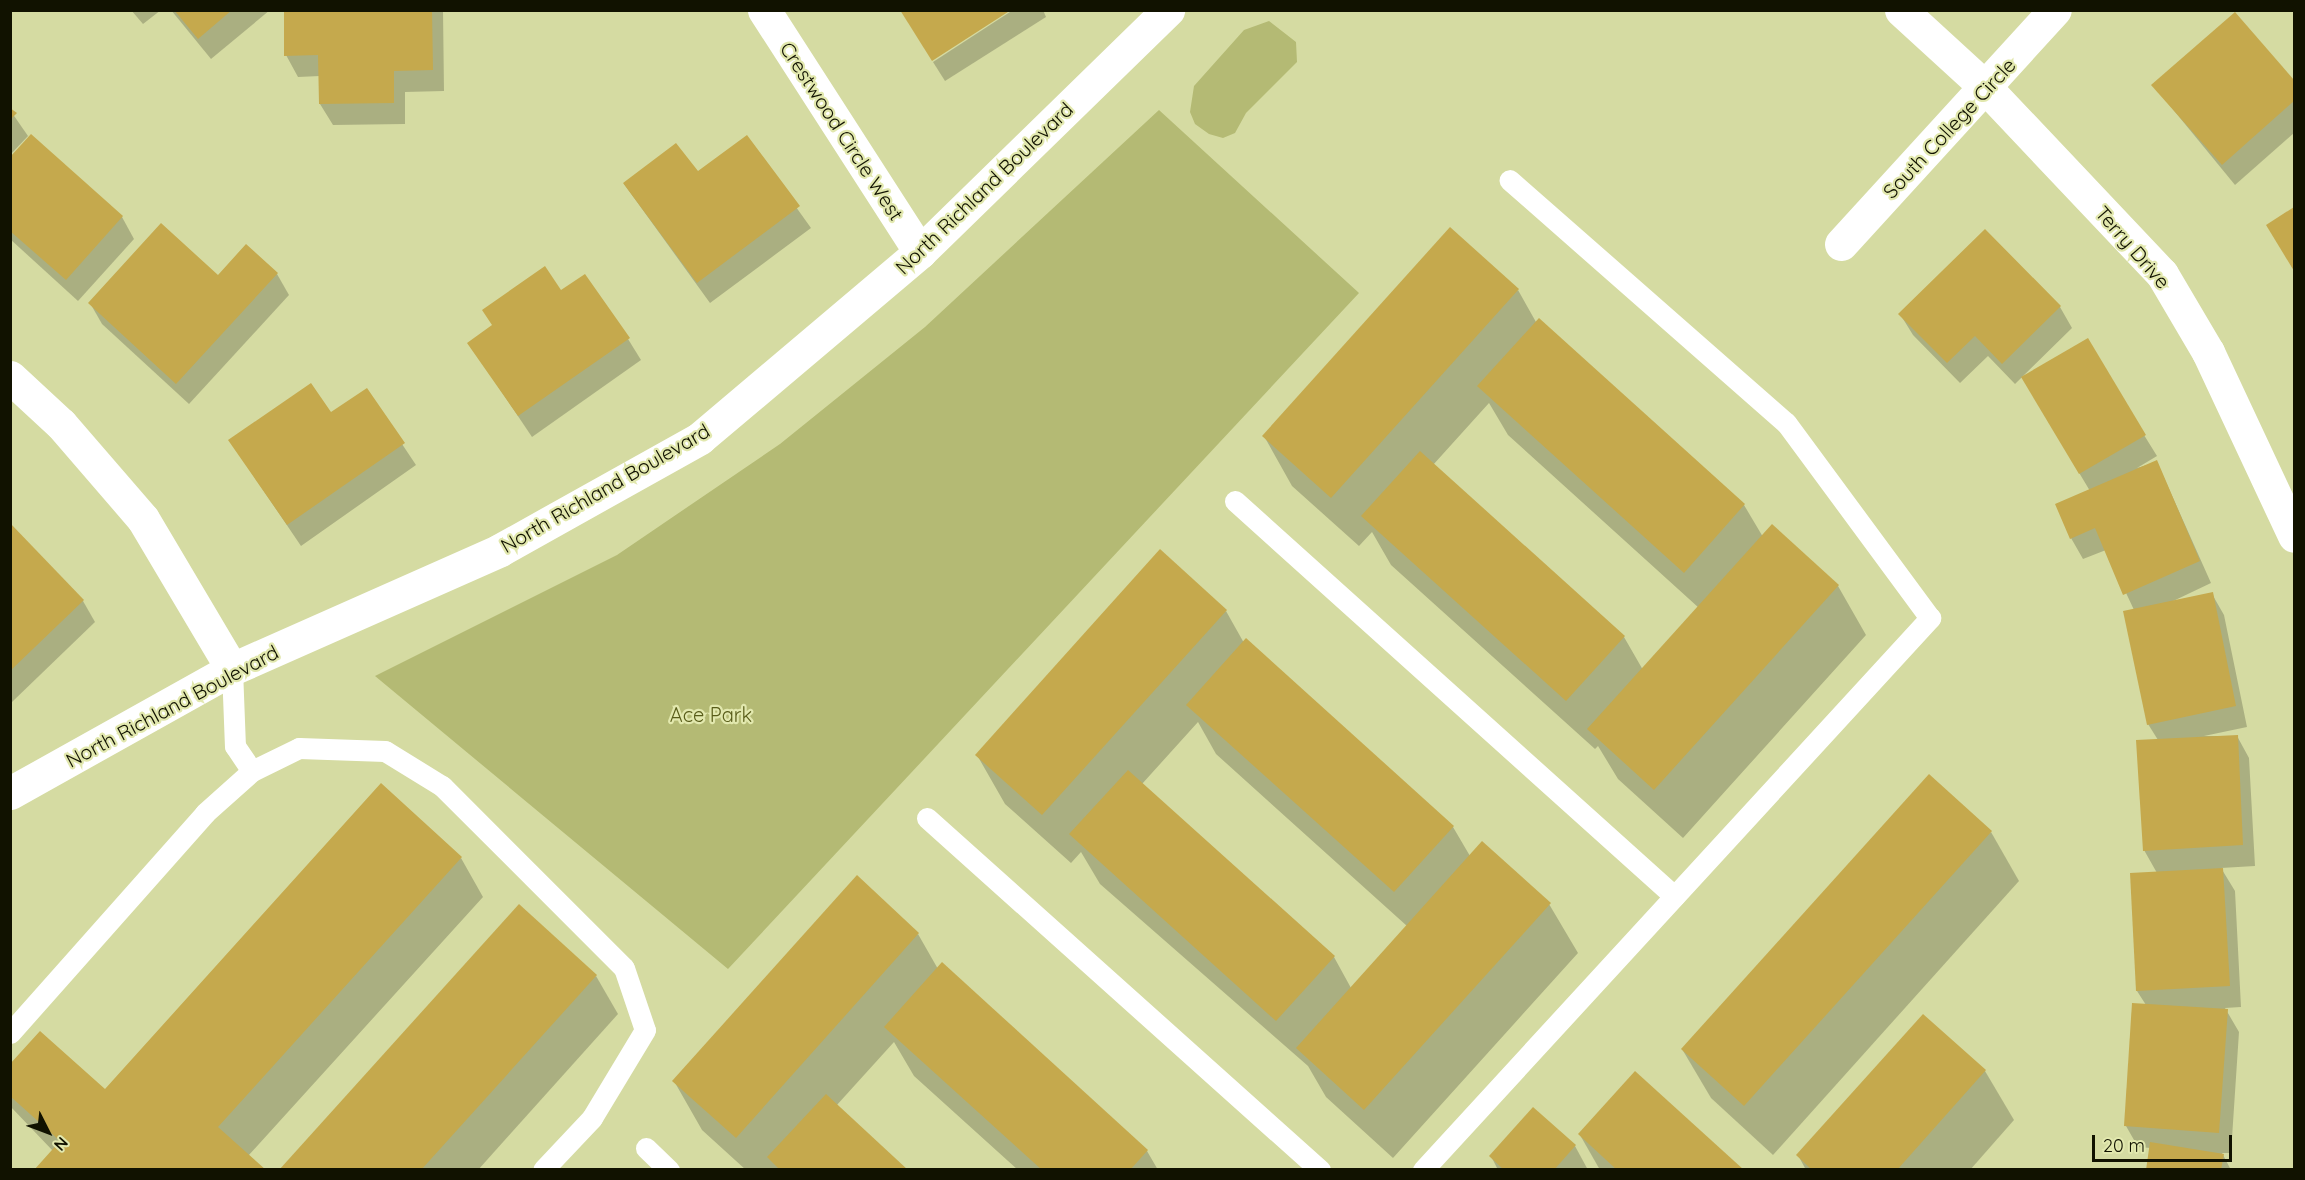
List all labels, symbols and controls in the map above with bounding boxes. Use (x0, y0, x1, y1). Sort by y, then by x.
street label: Crestwood Circle West (775, 37, 909, 225)
street label: South College Circle (1878, 53, 2020, 203)
street label: North Richland Boulevard (890, 97, 1078, 279)
street label: Terry Drive (2091, 201, 2175, 293)
street label: North Richland Boulevard (496, 418, 714, 558)
street label: North Richland Boulevard (62, 640, 282, 772)
park label: Ace Park (670, 702, 752, 726)
north arrow (18, 1102, 78, 1162)
scale bar (2095, 1123, 2234, 1161)
text: N (50, 1133, 73, 1155)
text: 20 m (2103, 1134, 2145, 1157)

